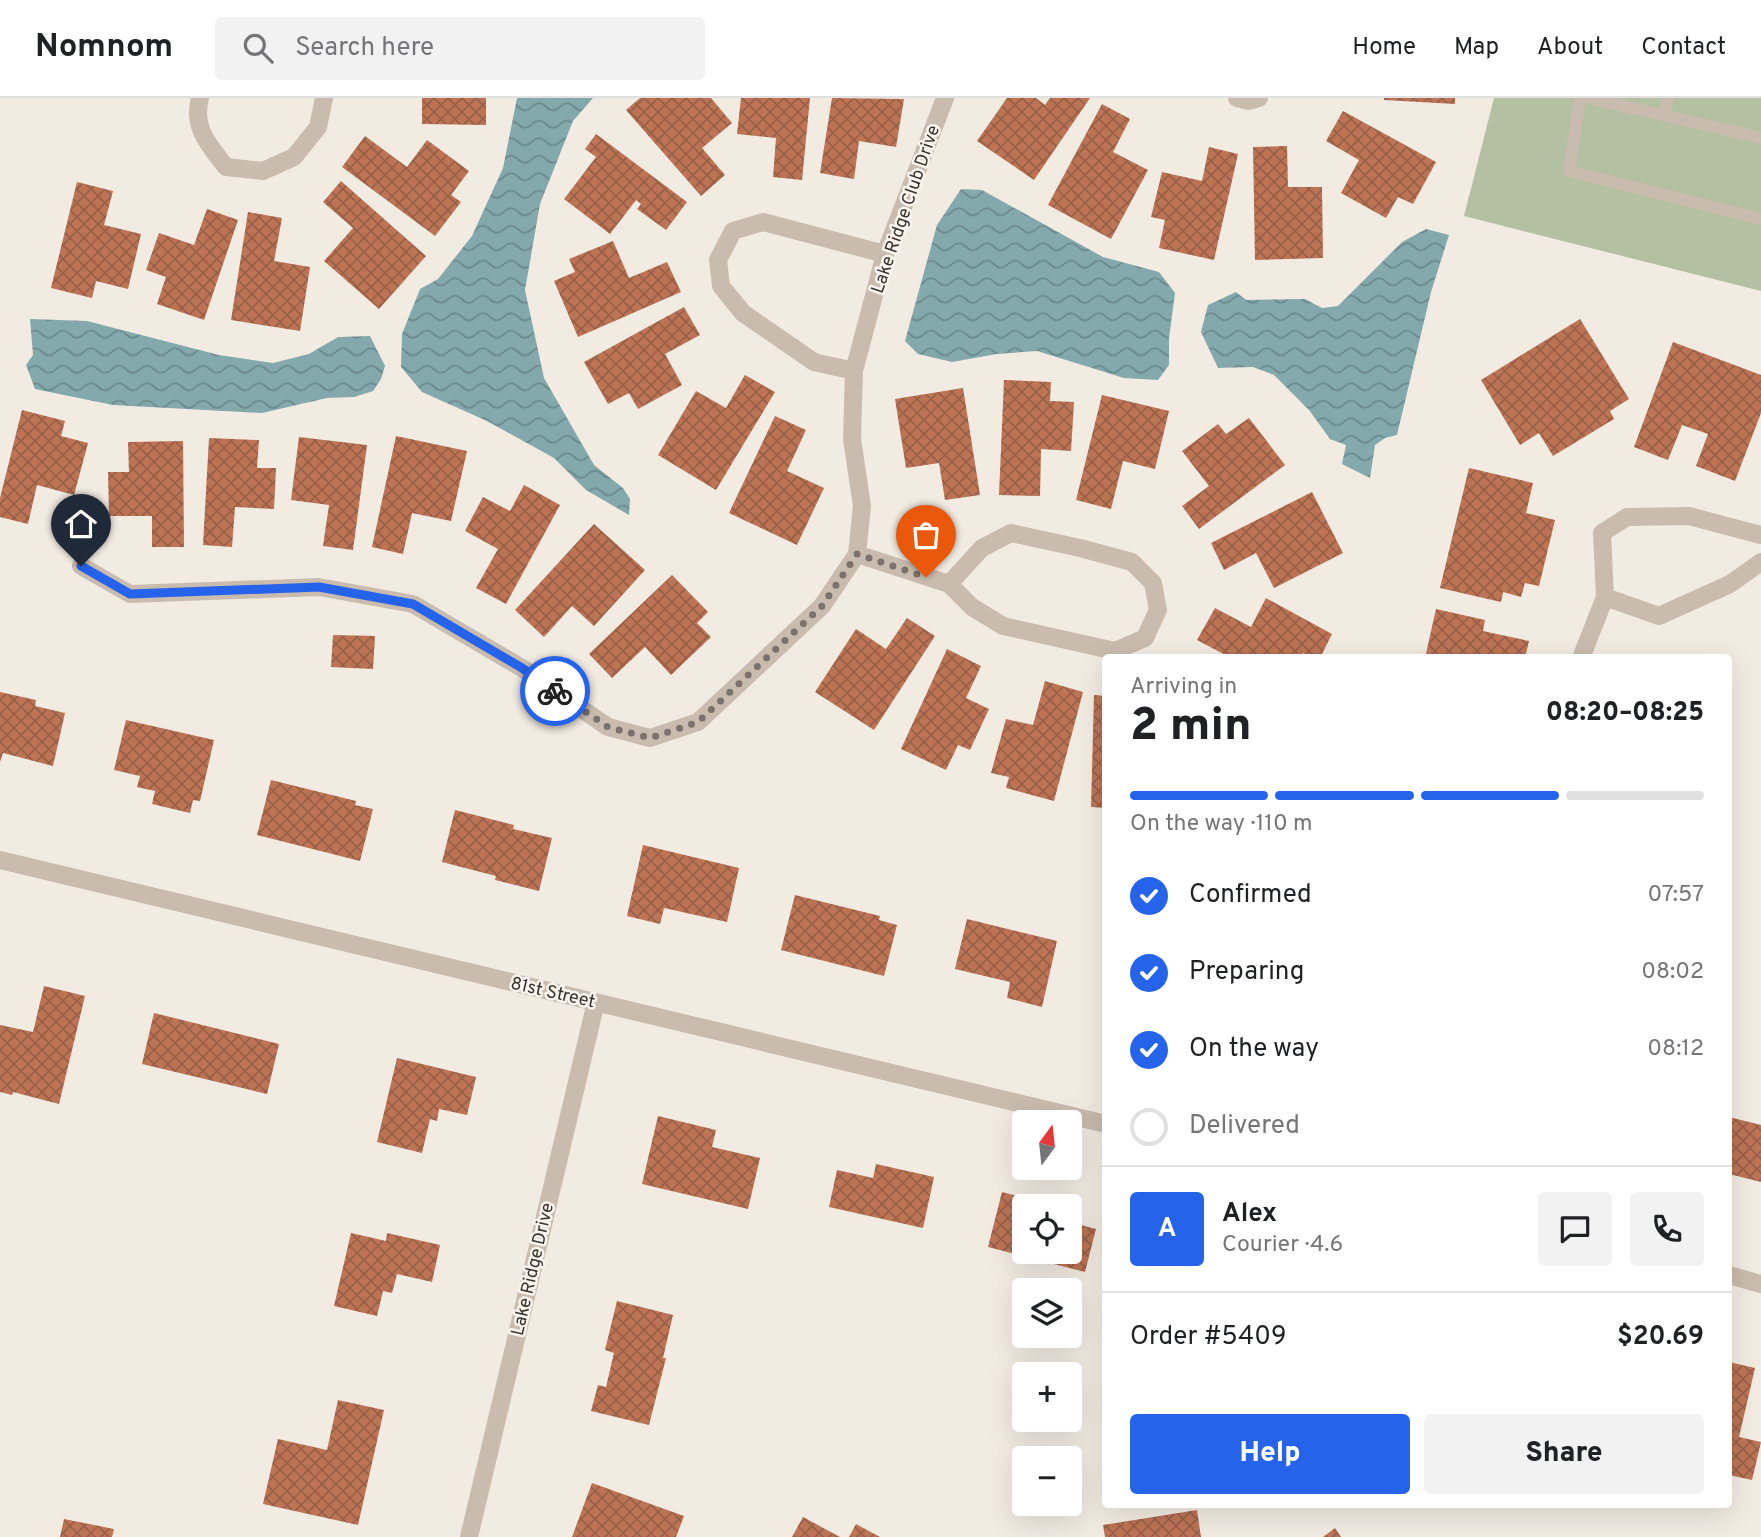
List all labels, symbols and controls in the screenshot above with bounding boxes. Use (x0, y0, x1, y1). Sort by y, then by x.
search box (215, 17, 705, 80)
text: Nomnom (35, 27, 173, 69)
icon: search (239, 29, 277, 67)
text: Search here (295, 32, 434, 65)
text: Home (1352, 33, 1416, 63)
text: Map (1454, 33, 1499, 63)
text: About (1537, 33, 1603, 63)
text: Contact (1641, 33, 1726, 63)
street label: Lake Ridge Club Drive (867, 122, 946, 297)
pin (51, 494, 111, 566)
icon: home (62, 505, 100, 543)
pin (896, 505, 956, 577)
icon: bag (907, 516, 945, 554)
courier (520, 656, 590, 726)
icon: bike (536, 672, 574, 710)
text: Arriving in (1130, 673, 1237, 702)
text: 08:20–08:25 (1546, 697, 1704, 730)
text: 2 min (1130, 698, 1252, 757)
text: On the way · 110 m (1130, 810, 1313, 839)
icon: check (1130, 877, 1168, 915)
text: Confirmed (1189, 879, 1312, 912)
text: 07:57 (1648, 881, 1704, 910)
icon: check (1130, 954, 1168, 992)
text: Preparing (1189, 956, 1304, 989)
text: 08:02 (1641, 958, 1704, 987)
street label: 81st Street (508, 973, 597, 1014)
icon: check (1130, 1031, 1168, 1069)
text: On the way (1189, 1033, 1319, 1066)
text: 08:12 (1647, 1035, 1704, 1064)
north arrow (1012, 1110, 1082, 1180)
map controls (1012, 1110, 1082, 1516)
text: Delivered (1189, 1110, 1300, 1143)
button: chat (1538, 1192, 1612, 1266)
button: phone (1630, 1192, 1704, 1266)
button: locate (1012, 1194, 1082, 1264)
text: Alex (1222, 1198, 1277, 1231)
street label: Lake Ridge Drive (507, 1201, 560, 1338)
text: A (1158, 1213, 1176, 1246)
text: Courier · 4.6 (1222, 1231, 1343, 1260)
button: layers (1012, 1278, 1082, 1348)
text: Order #5409 (1130, 1321, 1286, 1354)
text: $20.69 (1617, 1321, 1704, 1354)
button: + (1012, 1362, 1082, 1432)
button: Help (1130, 1414, 1410, 1494)
button: Share (1424, 1414, 1704, 1494)
button: − (1012, 1446, 1082, 1516)

